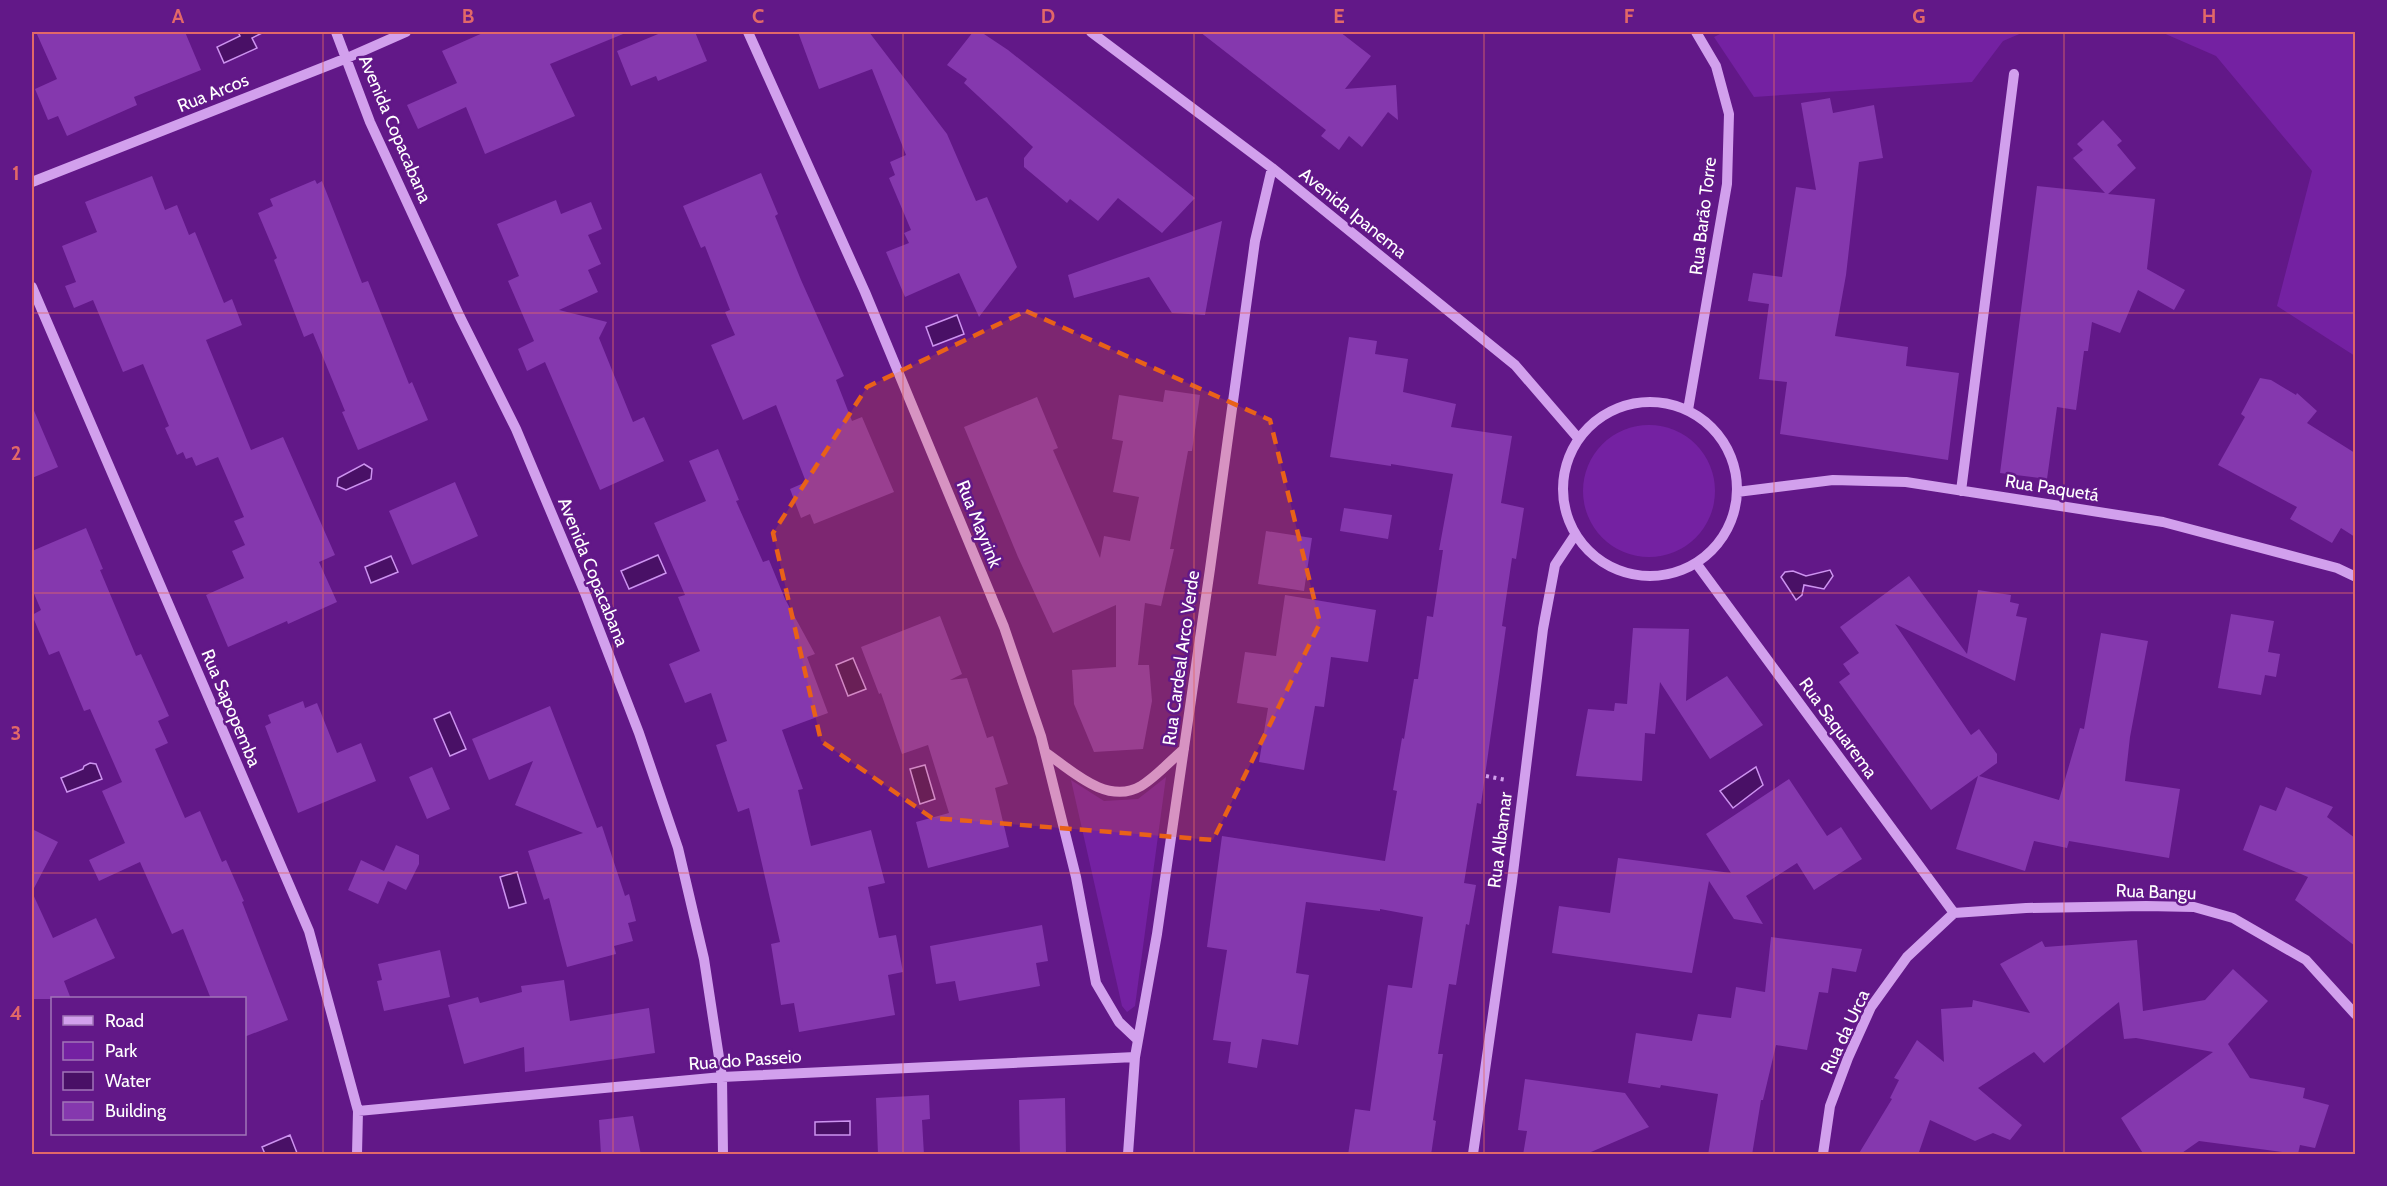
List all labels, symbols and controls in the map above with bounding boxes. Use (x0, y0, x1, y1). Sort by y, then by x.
text: A (172, 4, 185, 28)
text: B (462, 4, 474, 28)
text: C (752, 4, 764, 28)
text: D (1041, 4, 1055, 28)
text: E (1333, 4, 1345, 28)
text: F (1624, 4, 1635, 28)
text: G (1912, 4, 1926, 28)
text: H (2202, 4, 2216, 28)
street label: Avenida Copacabana (354, 52, 436, 207)
street label: Rua Arcos (174, 69, 252, 117)
street label: Rua Barão Torre (1685, 156, 1721, 276)
text: 1 (12, 161, 20, 185)
street label: Avenida Ipanema (1295, 163, 1411, 263)
text: 2 (11, 441, 21, 465)
street label: Rua Paquetá (2003, 470, 2101, 506)
street label: Rua Mayrink (952, 477, 1007, 572)
street label: Avenida Copacabana (553, 494, 633, 650)
street label: Rua Cardeal Arco Verde (1158, 569, 1204, 747)
street label: Rua Sapopemba (196, 646, 266, 770)
street label: Rua Saquarema (1794, 673, 1882, 783)
text: 3 (11, 721, 21, 745)
street label: Rua Albamar (1483, 790, 1517, 889)
street label: Rua Bangu (2115, 880, 2197, 904)
street label: Rua da Urca (1816, 986, 1874, 1078)
legend (51, 997, 246, 1135)
text: 4 (10, 1001, 22, 1025)
text: Road (105, 1010, 144, 1032)
text: Park (105, 1040, 138, 1062)
street label: Rua do Passeio (688, 1045, 802, 1075)
text: Water (105, 1070, 151, 1092)
text: Building (105, 1100, 167, 1122)

